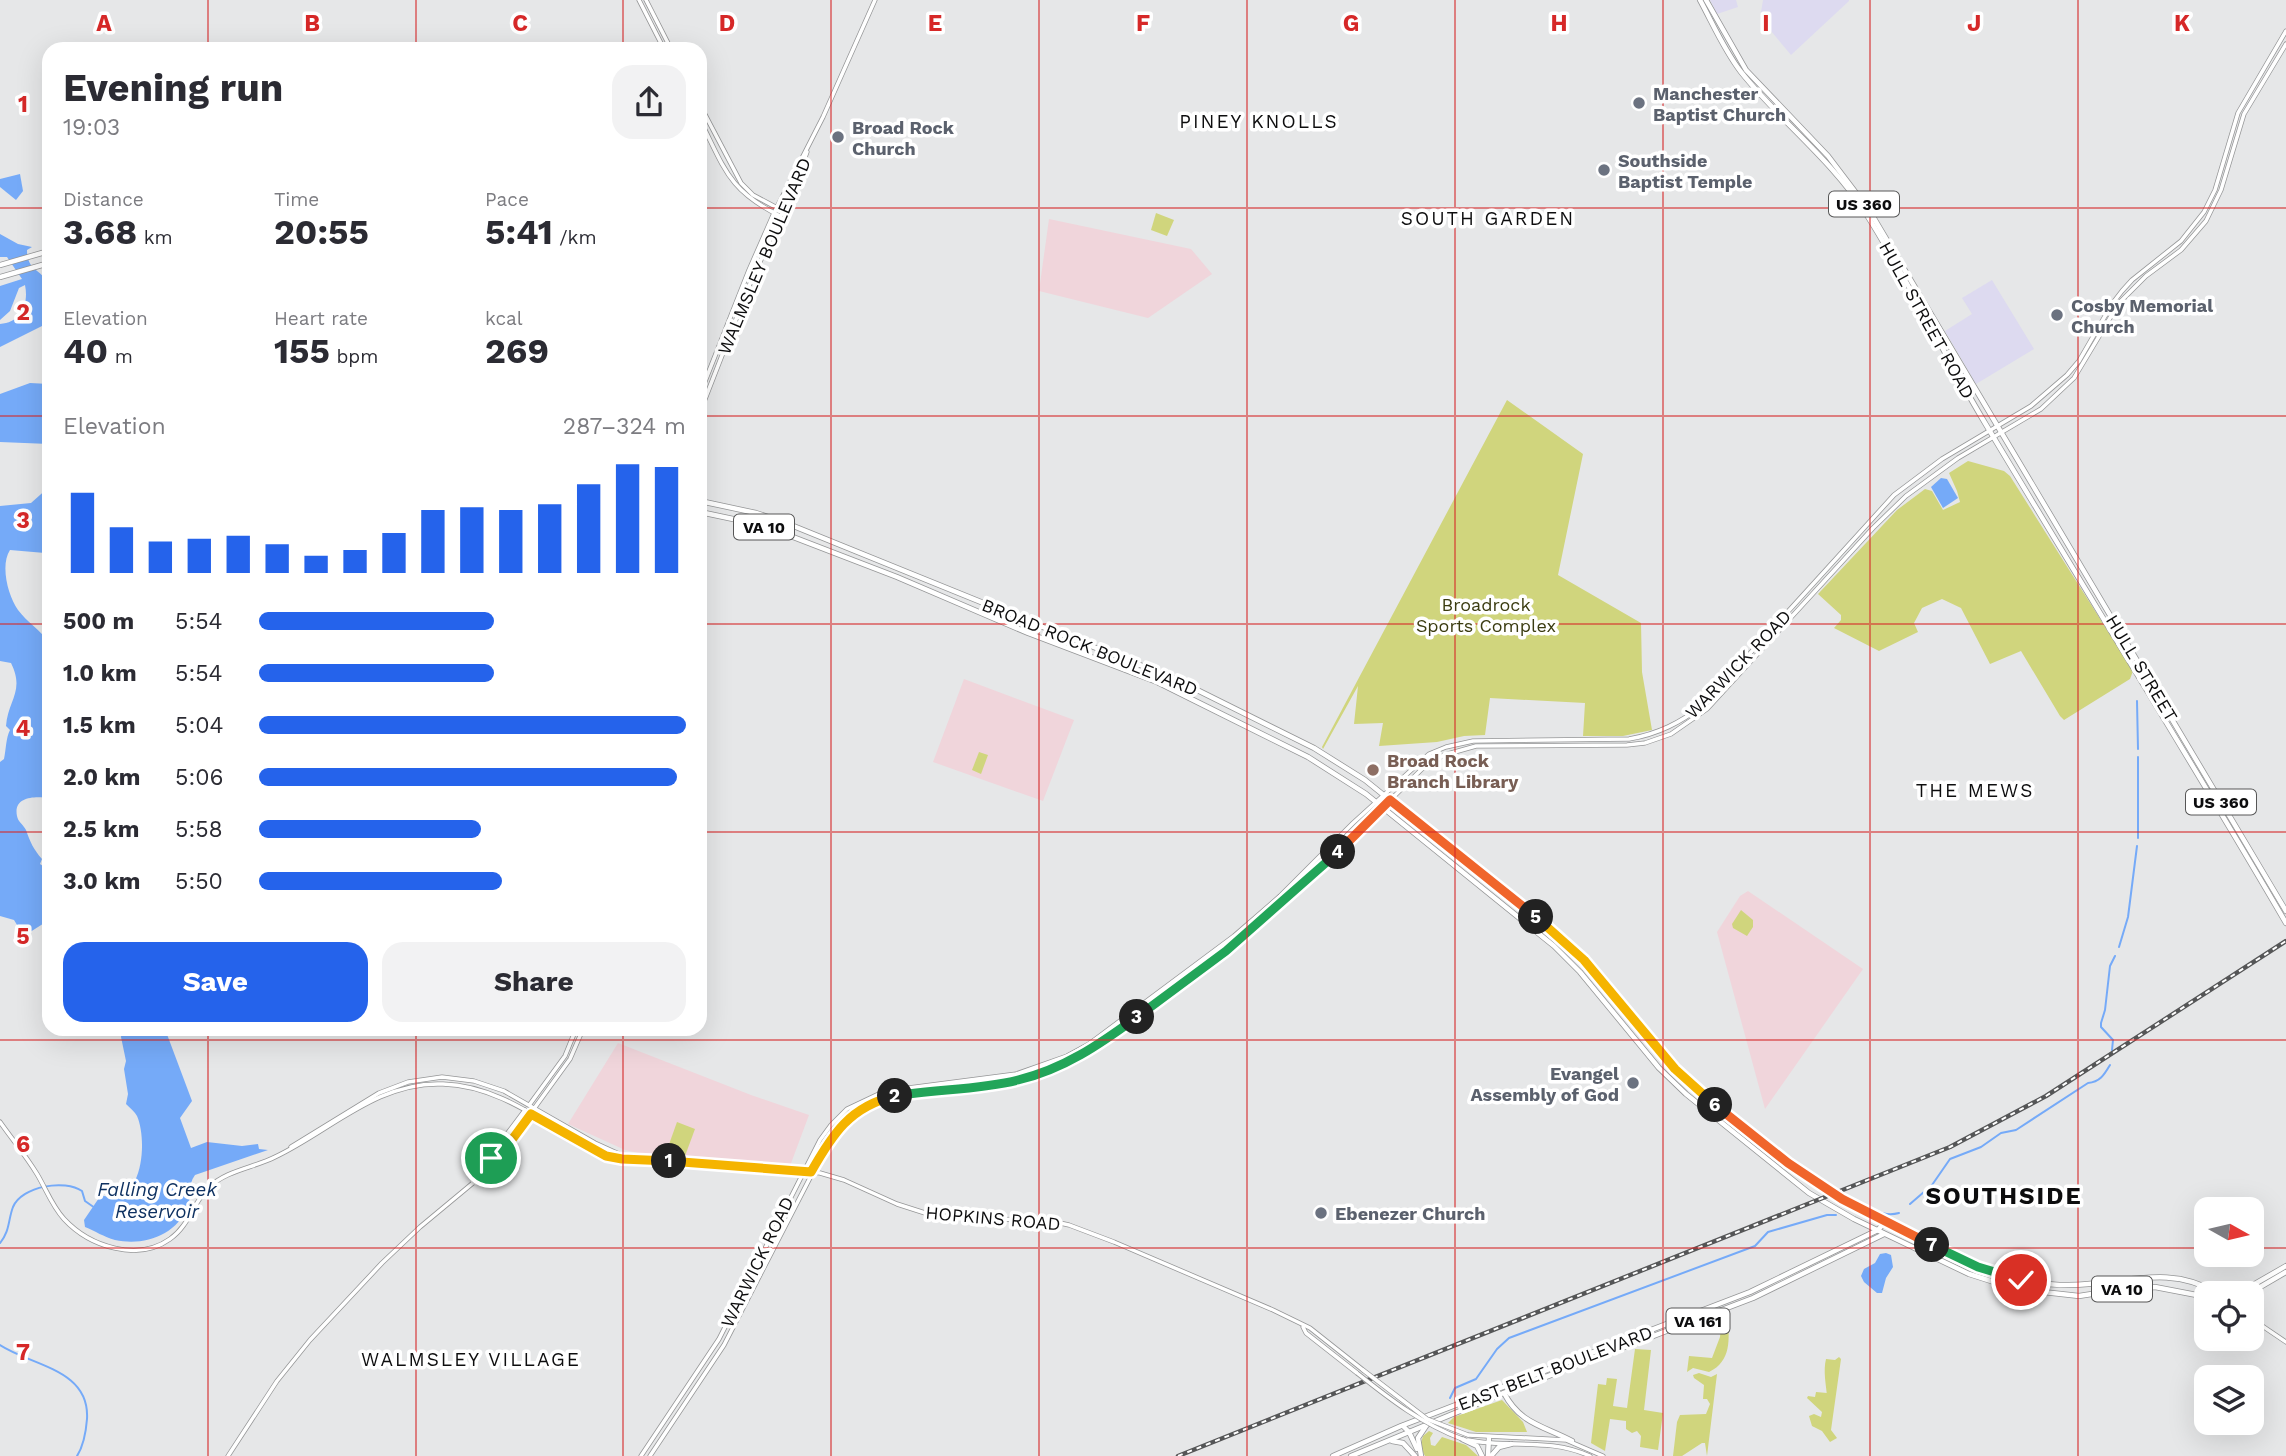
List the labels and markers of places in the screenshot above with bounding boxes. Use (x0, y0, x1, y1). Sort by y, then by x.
place label: Manchester Baptist Church (1653, 83, 1786, 125)
marker: Manchester Baptist Church (1631, 95, 1647, 111)
place label: Broad Rock Church (852, 117, 955, 159)
marker: Broad Rock Church (830, 129, 846, 145)
place label: Southside Baptist Temple (1618, 150, 1752, 192)
marker: Southside Baptist Temple (1596, 162, 1612, 178)
place label: Cosby Memorial Church (2071, 295, 2213, 337)
marker: Cosby Memorial Church (2049, 307, 2065, 323)
place label: Broad Rock Branch Library (1387, 750, 1519, 792)
marker: Broad Rock Branch Library (1365, 762, 1381, 778)
pin: 4 (1320, 834, 1356, 870)
pin: 5 (1518, 900, 1554, 934)
pin: 3 (1120, 1000, 1154, 1034)
place label: Evangel Assembly of God (1470, 1063, 1619, 1105)
marker: Evangel Assembly of God (1625, 1075, 1641, 1091)
pin: 2 (878, 1078, 912, 1114)
pin: 6 (1698, 1088, 1732, 1122)
pin (461, 1128, 521, 1188)
pin: 1 (652, 1144, 686, 1178)
place label: Ebenezer Church (1335, 1203, 1485, 1224)
marker: Ebenezer Church (1313, 1205, 1329, 1221)
pin: 7 (1914, 1228, 1950, 1262)
pin (1991, 1250, 2051, 1310)

